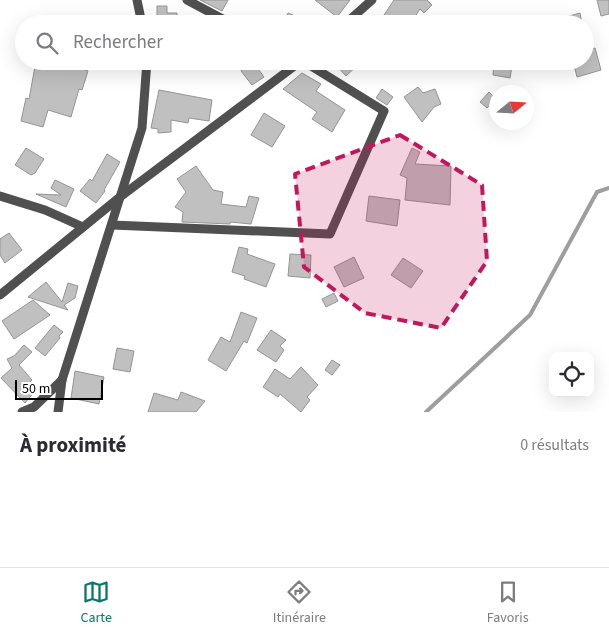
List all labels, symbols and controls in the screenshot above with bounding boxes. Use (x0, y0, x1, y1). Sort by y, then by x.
search box (15, 15, 594, 70)
icon: search (33, 29, 61, 57)
text: Rechercher (73, 29, 163, 56)
north arrow (489, 85, 534, 130)
map controls (549, 352, 594, 397)
button: locate (549, 352, 594, 397)
scale bar (15, 377, 102, 400)
text: 50 m (22, 379, 50, 399)
text: À proximité (20, 430, 126, 460)
text: 0 résultats (520, 434, 589, 456)
tab: Carte (80, 578, 112, 628)
tab: Itinéraire (273, 578, 326, 628)
tab: Favoris (487, 578, 529, 628)

